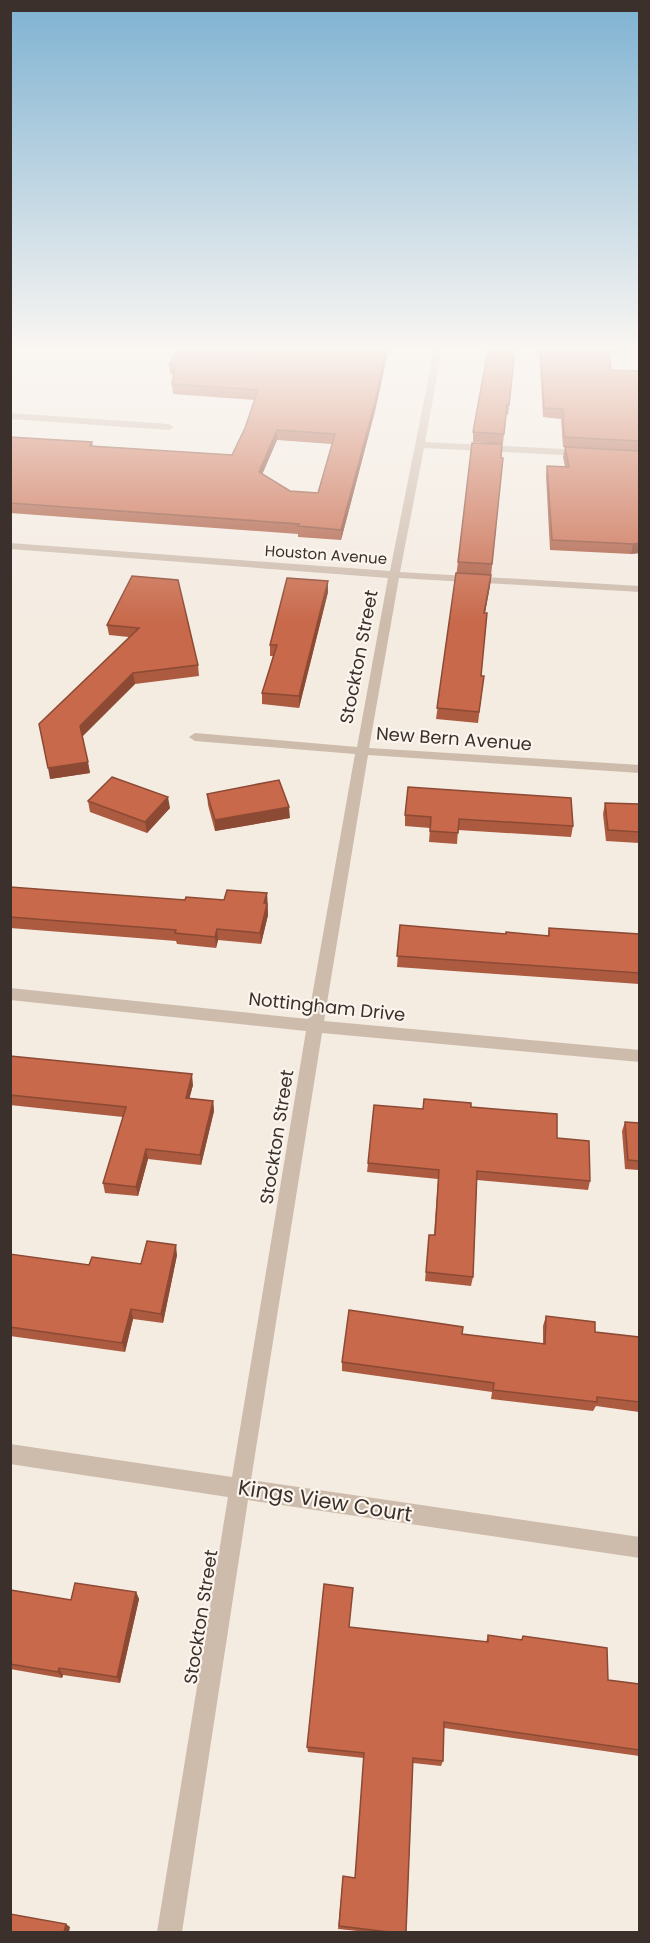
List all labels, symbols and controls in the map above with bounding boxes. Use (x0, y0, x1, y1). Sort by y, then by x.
street label: Houston Avenue (264, 540, 388, 569)
street label: Stockton Street (333, 588, 384, 726)
street label: New Bern Avenue (375, 721, 533, 756)
street label: Nottingham Drive (247, 986, 407, 1027)
street label: Stockton Street (254, 1068, 299, 1206)
street label: Kings View Court (236, 1472, 414, 1529)
street label: Stockton Street (178, 1548, 223, 1686)

